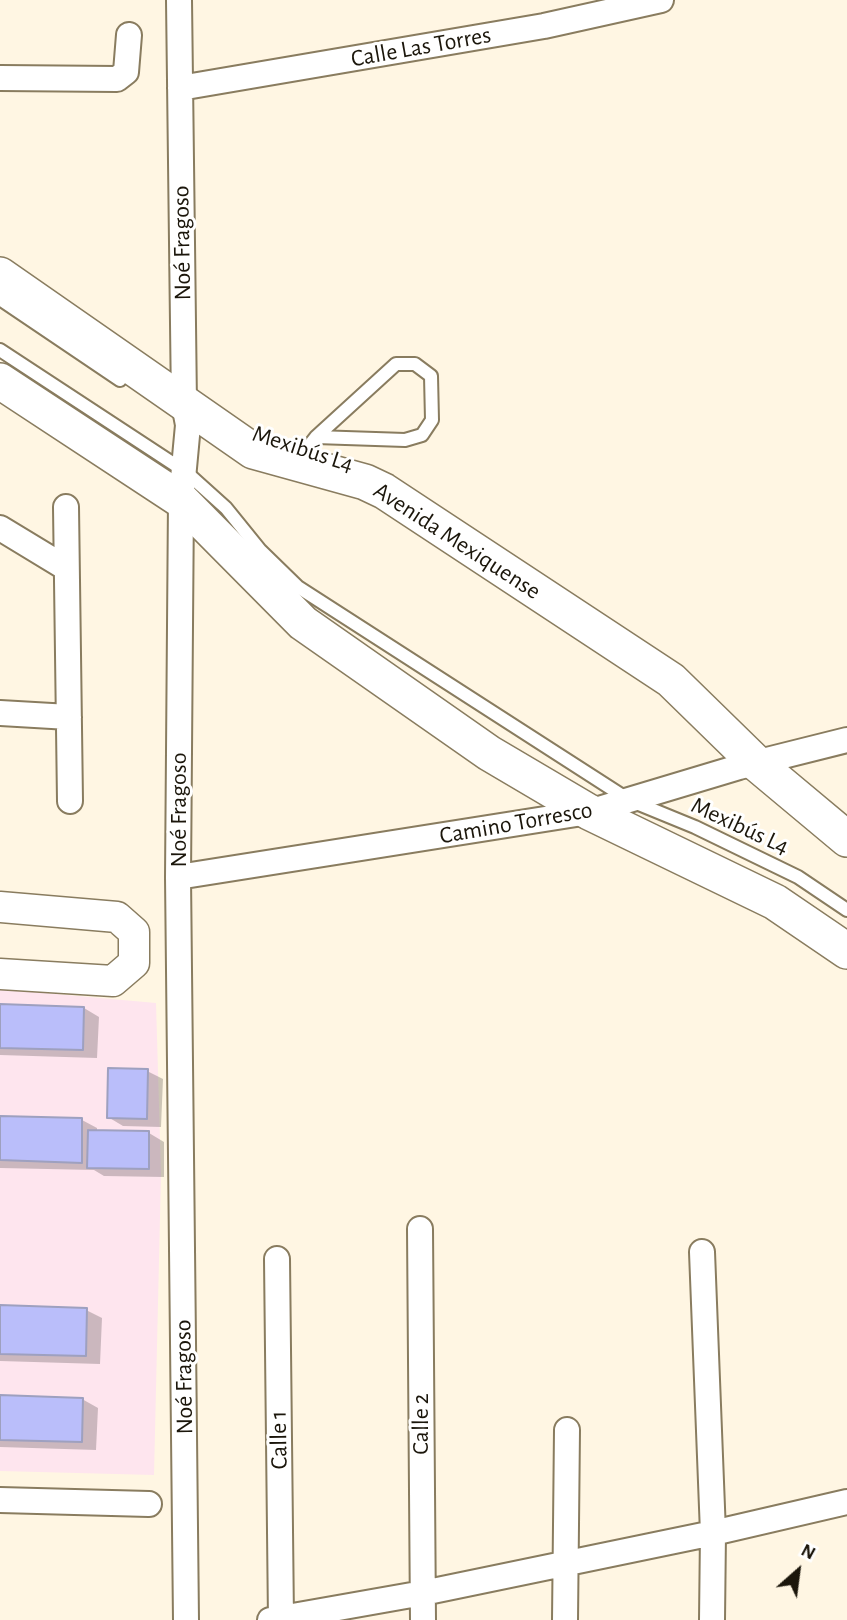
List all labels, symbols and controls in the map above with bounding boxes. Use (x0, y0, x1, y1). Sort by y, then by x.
street label: Calle Las Torres (349, 21, 493, 73)
street label: Noé Fragoso (167, 185, 197, 301)
street label: Mexibús L4 (249, 419, 357, 479)
street label: Avenida Mexiquense (368, 476, 546, 606)
street label: Noé Fragoso (165, 753, 193, 867)
street label: Mexibús L4 (686, 791, 794, 861)
street label: Camino Torresco (437, 795, 595, 851)
street label: Noé Fragoso (169, 1319, 199, 1435)
street label: Calle 2 (407, 1393, 435, 1455)
street label: Calle 1 (264, 1410, 294, 1470)
north arrow (763, 1536, 833, 1606)
text: N (798, 1541, 818, 1564)

